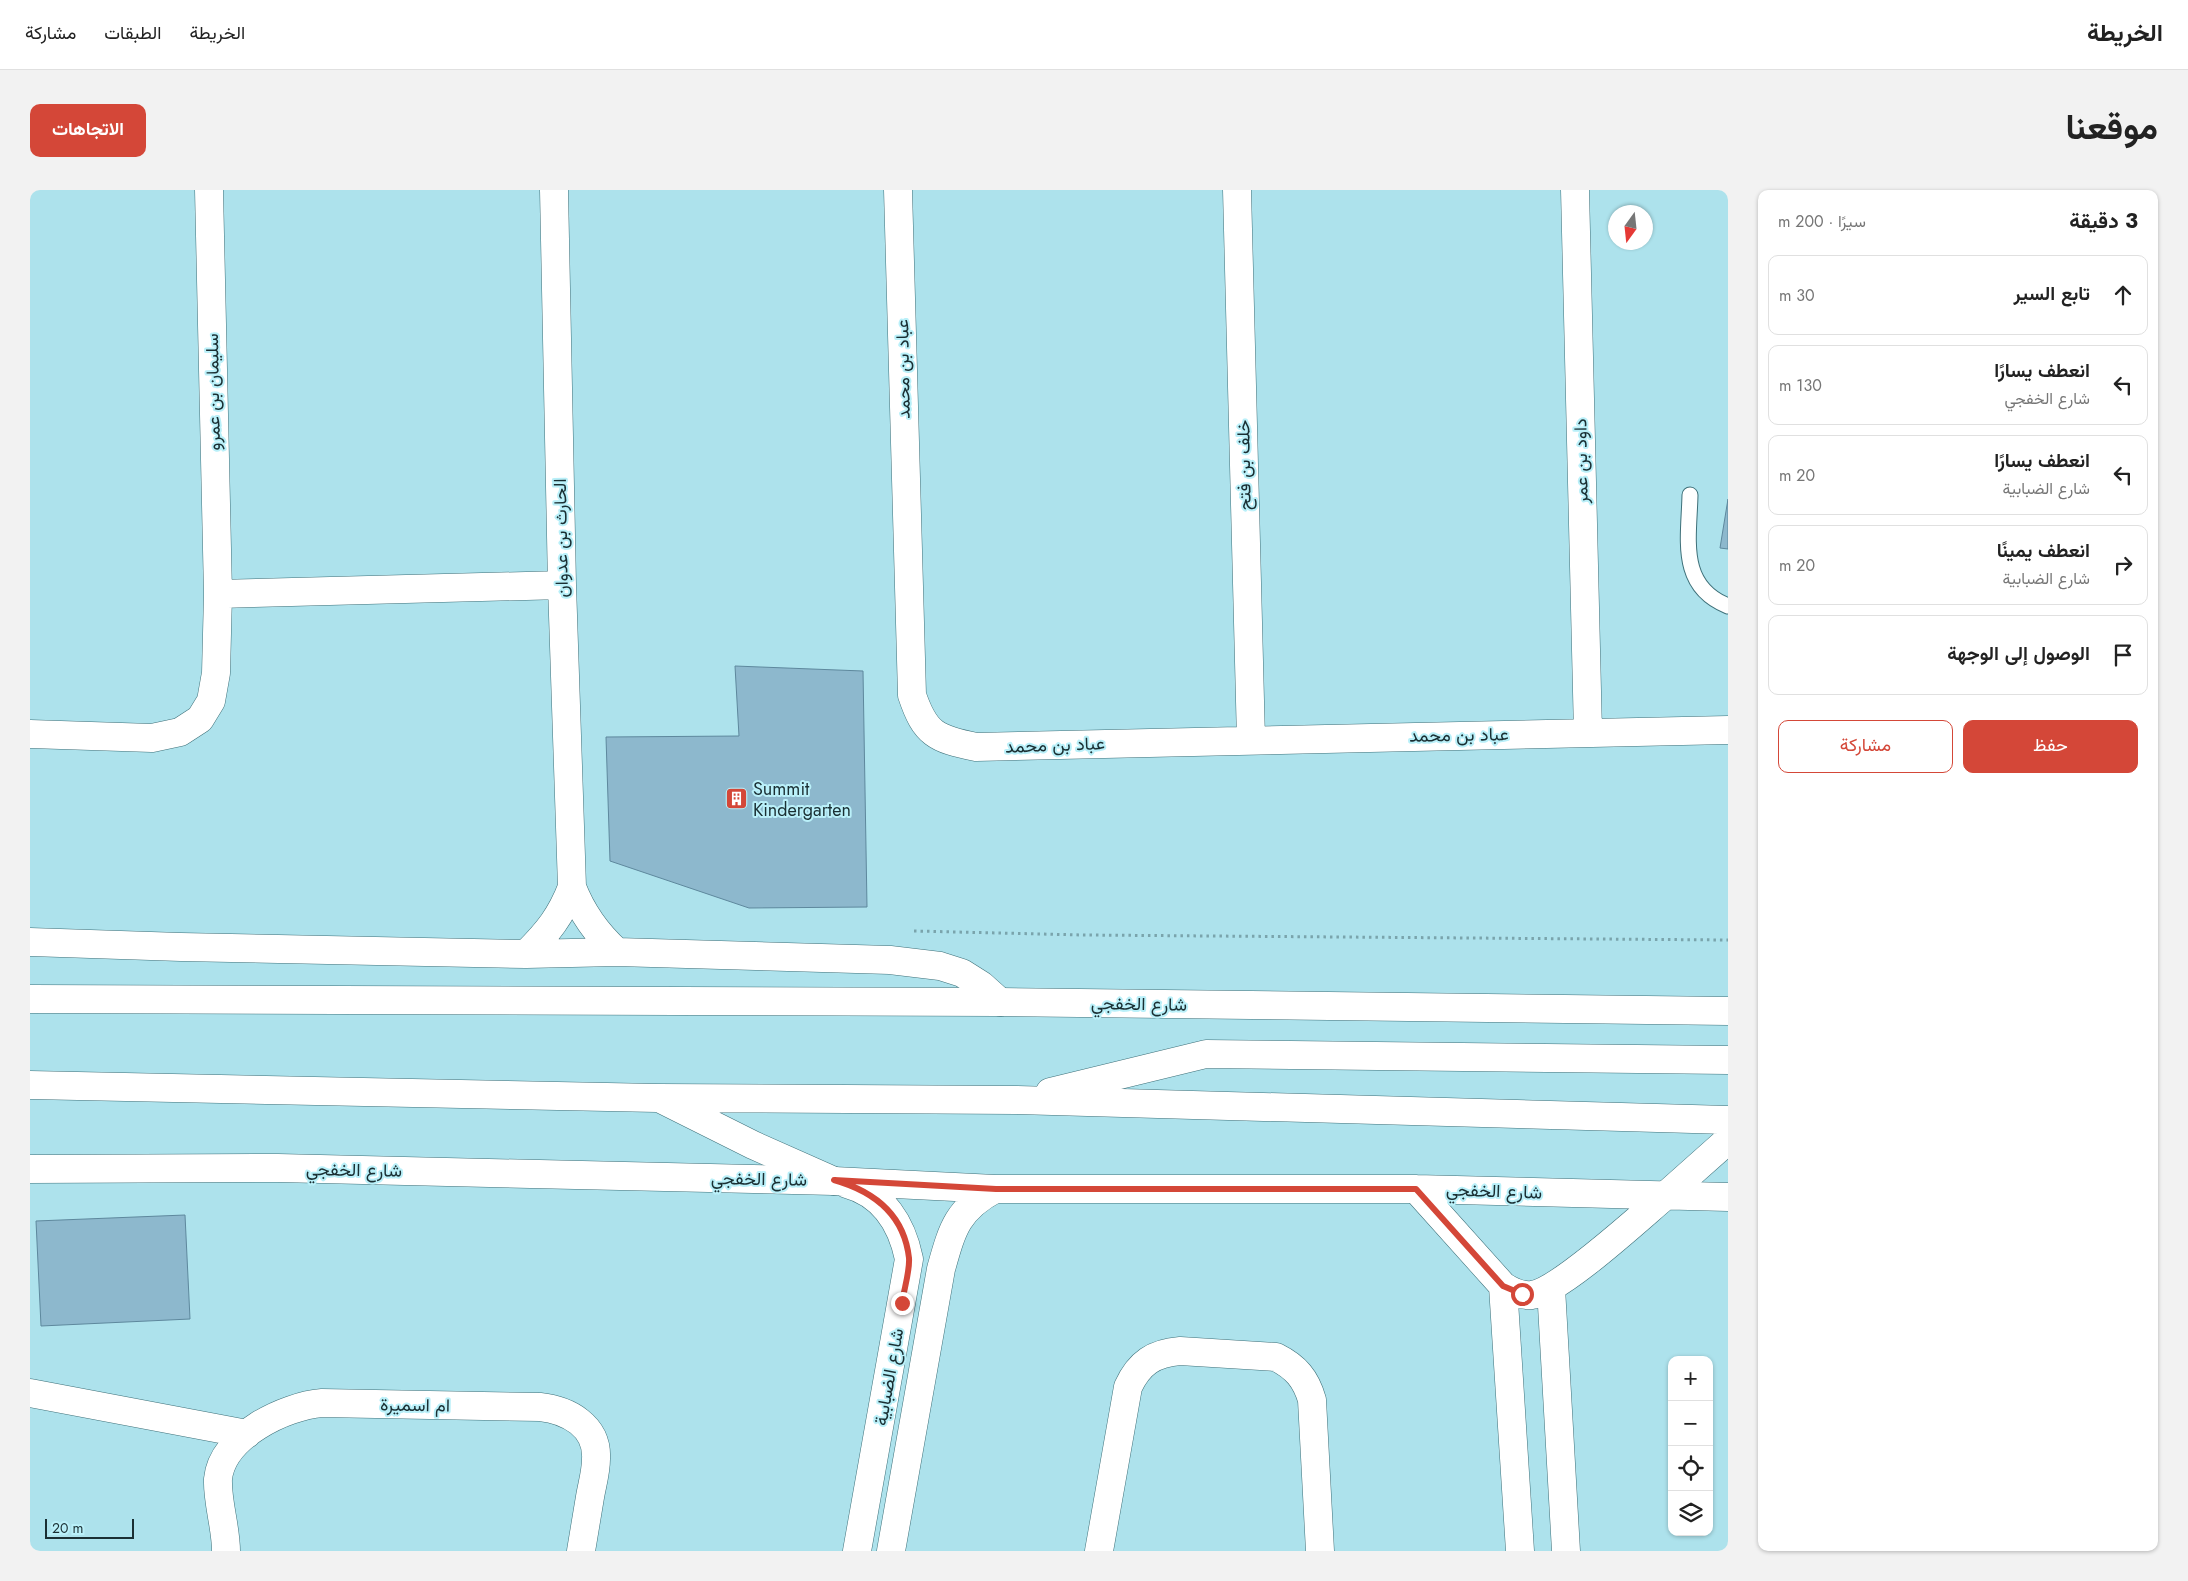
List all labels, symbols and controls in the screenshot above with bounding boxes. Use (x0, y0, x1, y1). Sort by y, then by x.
text: الخريطة (2087, 15, 2163, 50)
text: مشاركة (25, 20, 76, 46)
text: الطبقات (104, 20, 161, 46)
text: الخريطة (189, 20, 245, 46)
text: موقعنا (2065, 102, 2158, 152)
button: الاتجاهات (30, 104, 146, 157)
north arrow (1608, 205, 1653, 250)
text: 3 دقيقة (2069, 206, 2138, 236)
text: سيرًا · 200 m (1778, 210, 1866, 233)
text: تابع السير (2013, 280, 2090, 307)
icon: ahead (2109, 281, 2137, 309)
text: 30 m (1779, 284, 1815, 307)
street label: عباد بن محمد (889, 319, 917, 419)
street label: سليمان بن عمرو (199, 333, 227, 451)
text: انعطف يسارًا (1994, 357, 2090, 384)
icon: left (2109, 371, 2137, 399)
text: 130 m (1779, 374, 1822, 397)
text: شارع الخفجي (2005, 387, 2090, 410)
street label: داود بن عمر (1567, 418, 1595, 505)
street label: خلف بن فتح (1230, 419, 1258, 511)
text: انعطف يسارًا (1994, 447, 2090, 474)
icon: left (2109, 461, 2137, 489)
text: 20 m (1779, 464, 1815, 487)
text: شارع الضبابية (2002, 477, 2090, 500)
street label: الحارث بن عدوان (547, 478, 575, 598)
text: انعطف يمينًا (1997, 537, 2090, 564)
icon: right (2109, 551, 2137, 579)
text: 20 m (1779, 554, 1815, 577)
text: شارع الضبابية (2002, 567, 2090, 590)
text: الوصول إلى الوجهة (1947, 640, 2090, 667)
icon: arrive (2109, 641, 2137, 669)
button: مشاركة (1778, 720, 1953, 773)
button: حفظ (1963, 720, 2138, 773)
street label: عباد بن محمد (1409, 721, 1509, 749)
street label: عباد بن محمد (1005, 730, 1105, 760)
place label: Summit Kindergarten (753, 776, 851, 823)
building icon: Summit Kindergarten (725, 787, 749, 811)
street label: شارع الخفجي (1091, 990, 1187, 1020)
street label: شارع الخفجي (306, 1156, 402, 1186)
street label: شارع الخفجي (711, 1165, 807, 1195)
street label: شارع الخفجي (1445, 1176, 1542, 1208)
route start (1511, 1283, 1534, 1306)
route end (891, 1292, 914, 1315)
street label: شارع الضبابية (868, 1326, 910, 1428)
map controls (1668, 1356, 1713, 1536)
button: + (1668, 1356, 1713, 1401)
street label: ام اسميرة (380, 1391, 450, 1419)
button: − (1668, 1401, 1713, 1446)
button: locate (1668, 1446, 1713, 1491)
button: layers (1668, 1491, 1713, 1536)
scale bar (45, 1516, 134, 1539)
text: 20 m (52, 1518, 84, 1538)

